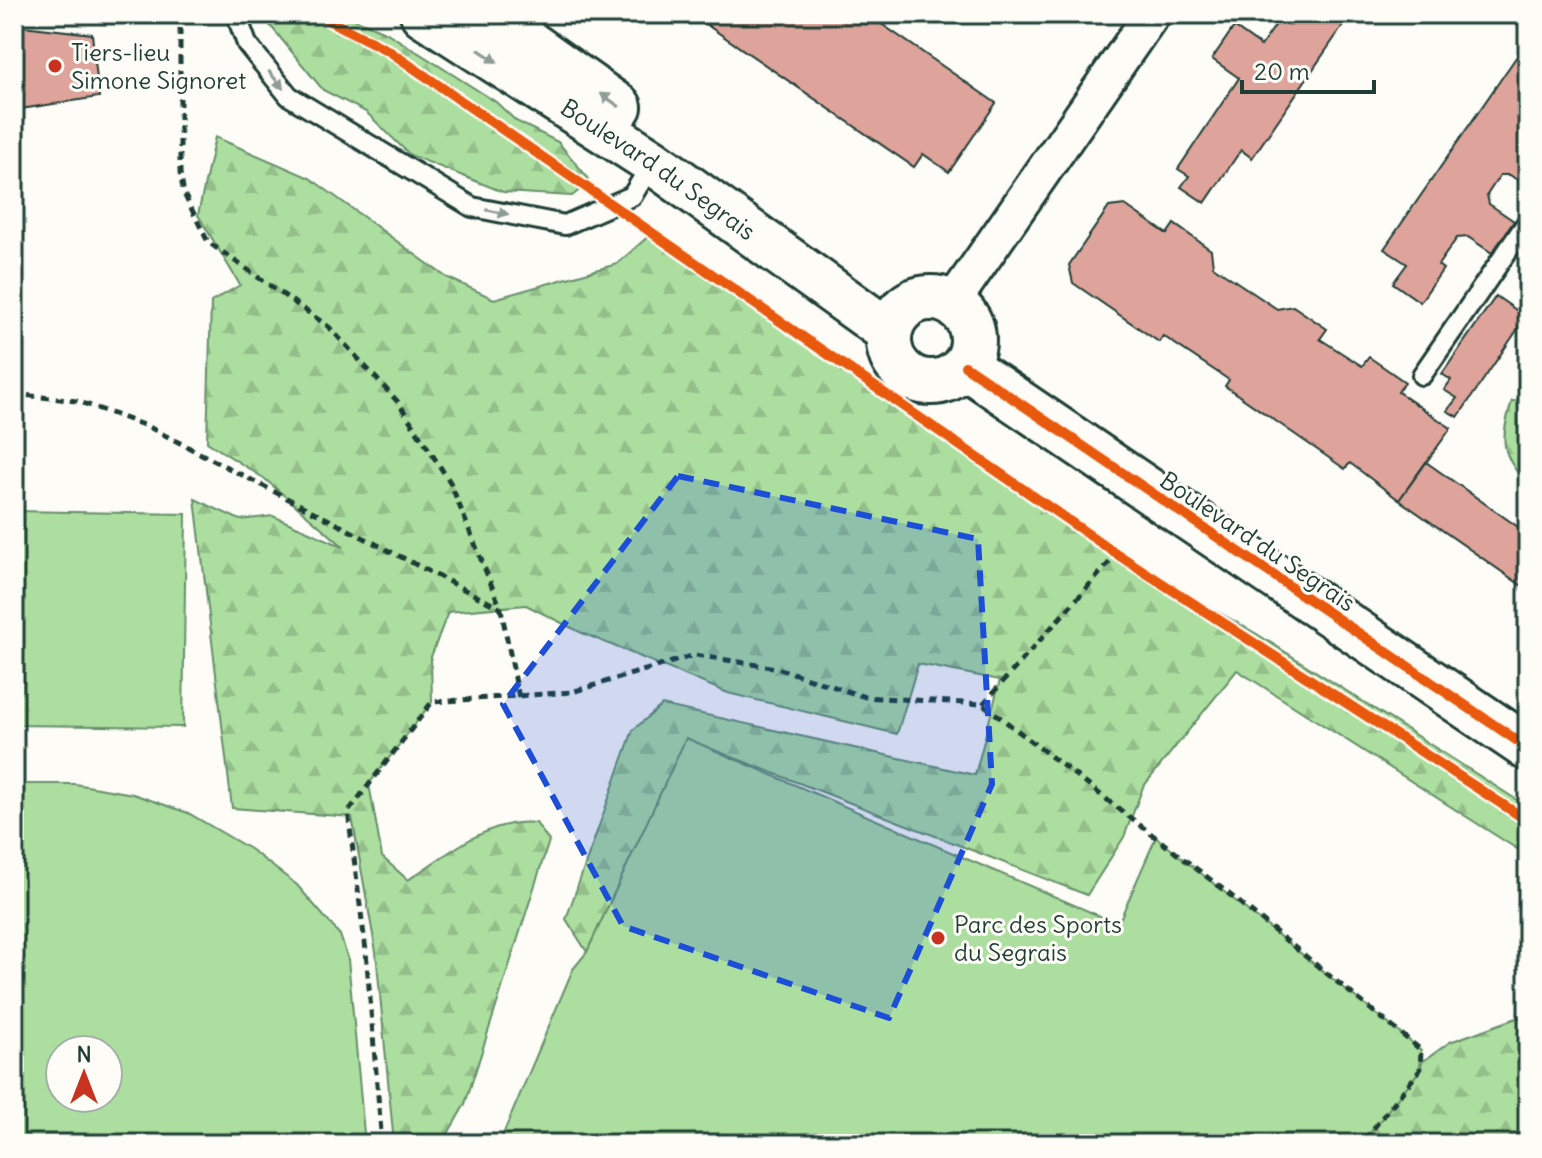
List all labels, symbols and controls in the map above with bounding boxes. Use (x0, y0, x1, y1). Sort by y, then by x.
place label: Tiers-lieu Simone Signoret (71, 37, 246, 95)
scale bar (1242, 44, 1374, 94)
one-way arrow (477, 49, 499, 63)
text: 20 m (1254, 56, 1310, 86)
marker: Tiers-lieu Simone Signoret (46, 57, 64, 75)
one-way arrow (267, 70, 284, 90)
street label: Boulevard du Segrais (556, 92, 762, 246)
one-way arrow (599, 93, 620, 109)
one-way arrow (485, 206, 510, 218)
street label: Boulevard du Segrais (1155, 464, 1361, 618)
place label: Parc des Sports du Segrais (954, 909, 1122, 967)
marker: Parc des Sports du Segrais (929, 929, 947, 947)
north arrow (44, 1034, 124, 1114)
text: N (76, 1040, 92, 1068)

